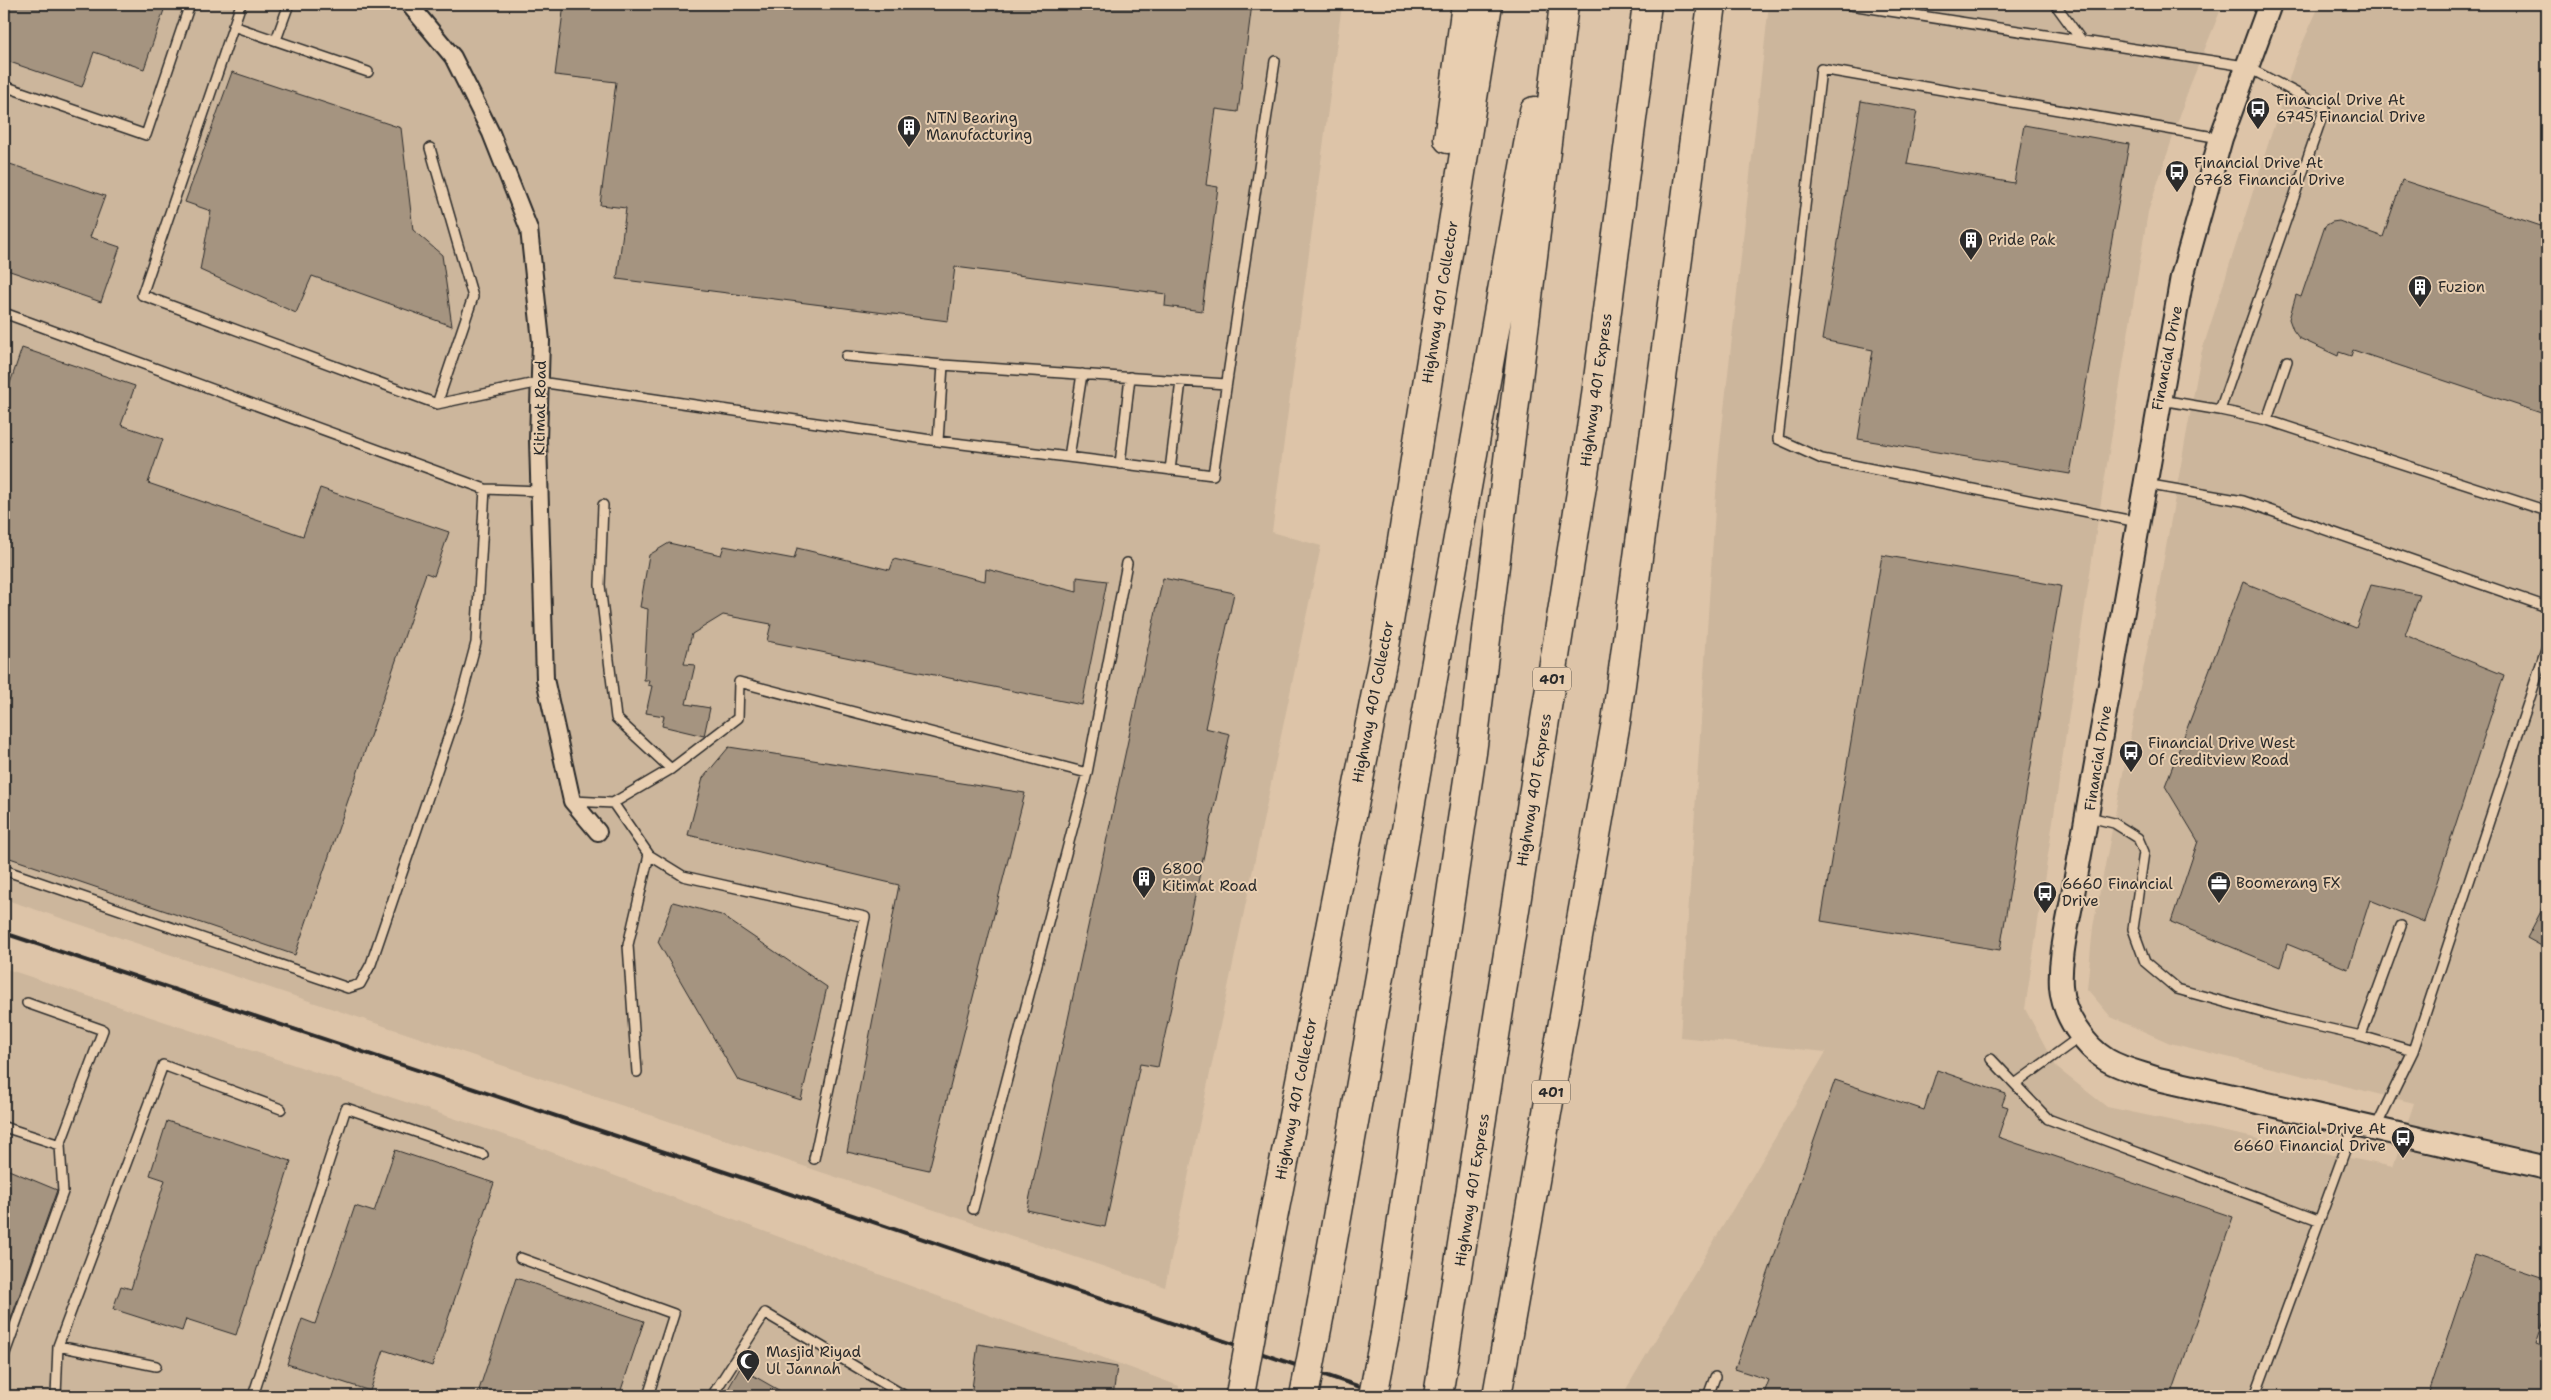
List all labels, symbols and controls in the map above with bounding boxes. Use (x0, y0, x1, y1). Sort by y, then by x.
place label: Financial Drive At 6745 Financial Drive (2276, 90, 2426, 127)
bus stop icon: Financial Drive At 6745 Financial Drive (2245, 96, 2271, 130)
place label: NTN Bearing Manufacturing (926, 108, 1032, 145)
building icon: NTN Bearing Manufacturing (896, 114, 922, 148)
place label: Financial Drive At 6768 Financial Drive (2194, 153, 2345, 190)
bus stop icon: Financial Drive At 6768 Financial Drive (2164, 159, 2190, 193)
street label: Highway 401 Collector (1417, 219, 1463, 385)
building icon: Pride Pak (1958, 227, 1984, 261)
place label: Pride Pak (1988, 230, 2056, 250)
building icon: Fuzion (2407, 274, 2433, 308)
place label: Fuzion (2438, 277, 2485, 297)
street label: Financial Drive (2147, 304, 2187, 412)
street label: Highway 401 Express (1575, 312, 1617, 468)
street label: Kitimat Road (529, 360, 551, 456)
street label: Highway 401 Collector (1347, 619, 1399, 785)
road number: 401 (1533, 668, 1571, 691)
street label: Financial Drive (2080, 704, 2116, 812)
street label: Highway 401 Express (1512, 712, 1556, 868)
place label: Financial Drive West Of Creditview Road (2148, 733, 2296, 770)
bus stop icon: Financial Drive West Of Creditview Road (2118, 739, 2144, 773)
place label: 6800 Kitimat Road (1162, 859, 1258, 896)
building icon: 6800 Kitimat Road (1131, 865, 1157, 899)
office icon: Boomerang FX (2206, 870, 2232, 904)
place label: Boomerang FX (2236, 873, 2341, 893)
place label: 6660 Financial Drive (2062, 874, 2173, 911)
bus stop icon: 6660 Financial Drive (2032, 880, 2058, 914)
street label: Highway 401 Collector (1270, 1016, 1322, 1182)
road number: 401 (1532, 1080, 1570, 1104)
street label: Highway 401 Express (1450, 1112, 1494, 1268)
place label: Financial Drive At 6660 Financial Drive (2233, 1119, 2386, 1156)
bus stop icon: Financial Drive At 6660 Financial Drive (2390, 1125, 2416, 1159)
place label: Masjid Riyad Ul Jannah (766, 1342, 862, 1379)
mosque icon: Masjid Riyad Ul Jannah (735, 1348, 761, 1382)

